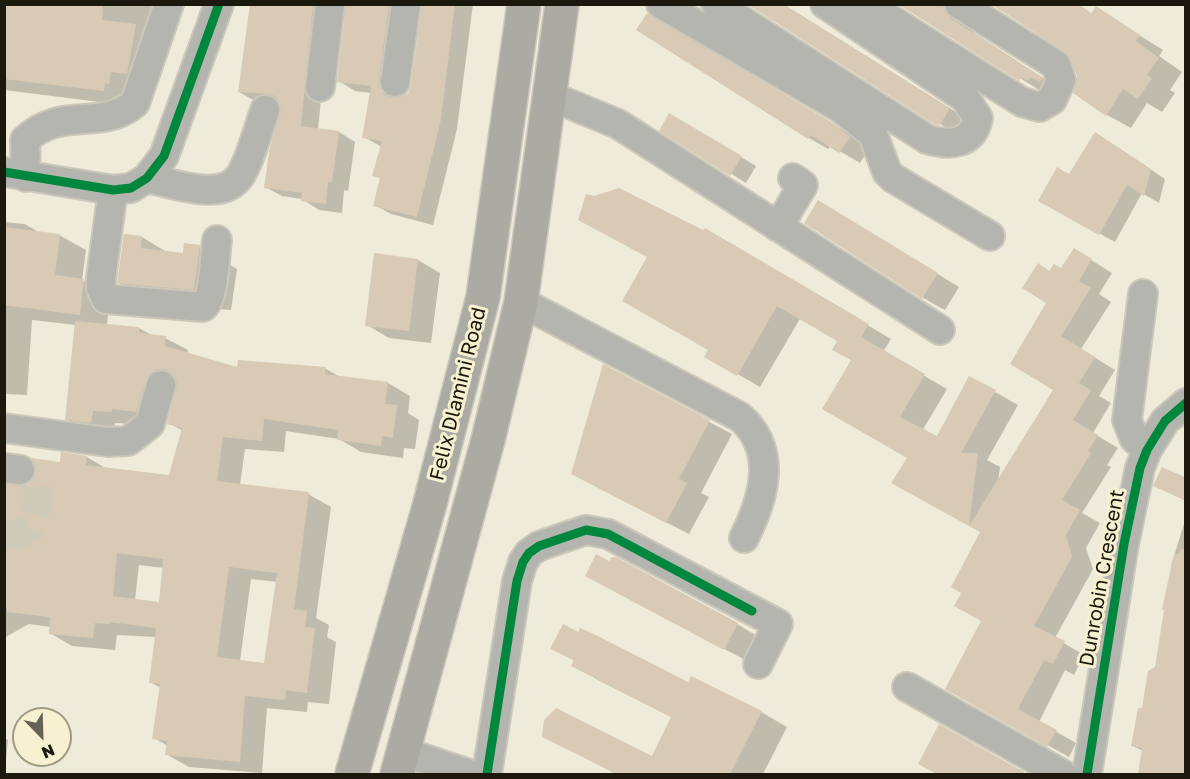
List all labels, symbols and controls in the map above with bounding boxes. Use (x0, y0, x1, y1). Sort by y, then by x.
street label: Felix Dlamini Road (425, 305, 491, 483)
street label: Dunrobin Crescent (1075, 488, 1129, 668)
north arrow (12, 707, 72, 767)
text: N (39, 740, 58, 763)

